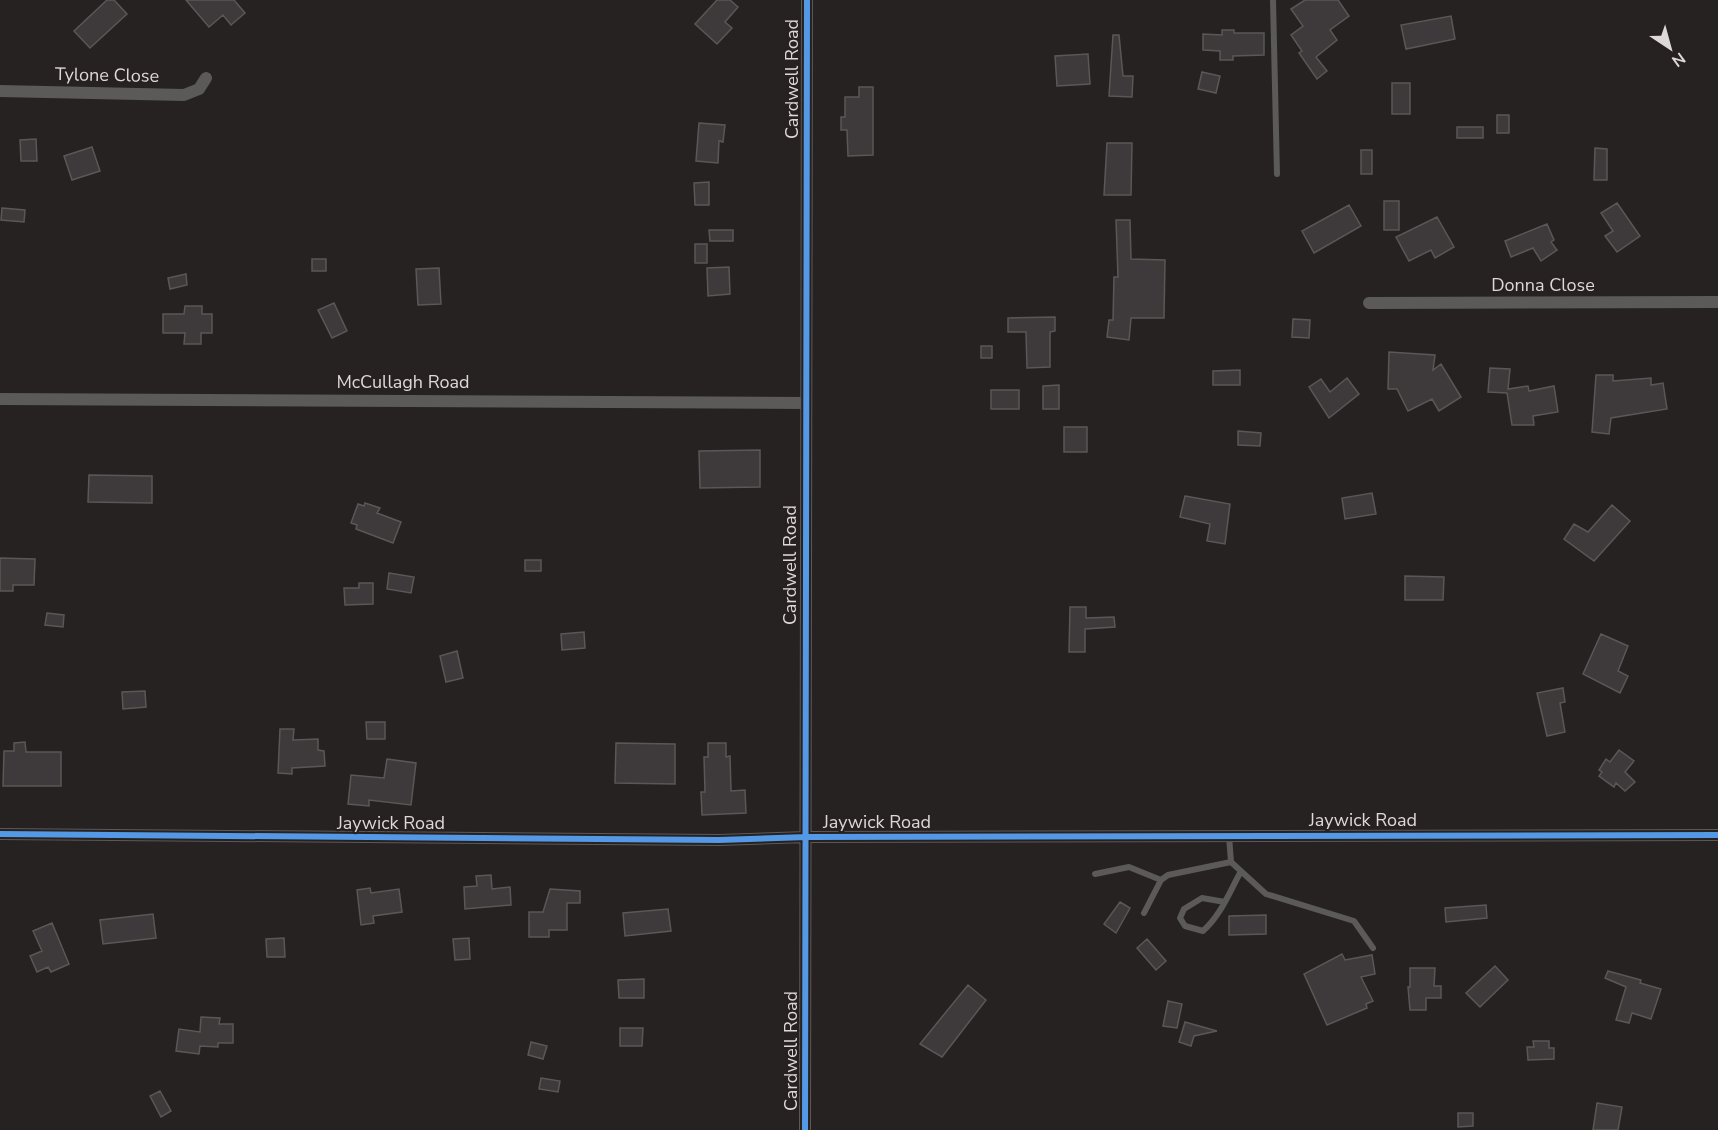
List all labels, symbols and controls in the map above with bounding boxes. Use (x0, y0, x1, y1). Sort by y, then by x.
north arrow (1640, 18, 1700, 78)
street label: Cardwell Road (780, 19, 804, 139)
text: N (1667, 47, 1690, 72)
street label: Tylone Close (55, 62, 159, 88)
street label: Donna Close (1491, 273, 1595, 297)
street label: McCullagh Road (336, 370, 470, 394)
street label: Cardwell Road (778, 505, 802, 625)
street label: Jaywick Road (1308, 808, 1417, 832)
street label: Jaywick Road (822, 810, 931, 834)
street label: Jaywick Road (336, 811, 445, 835)
street label: Cardwell Road (779, 991, 803, 1111)

